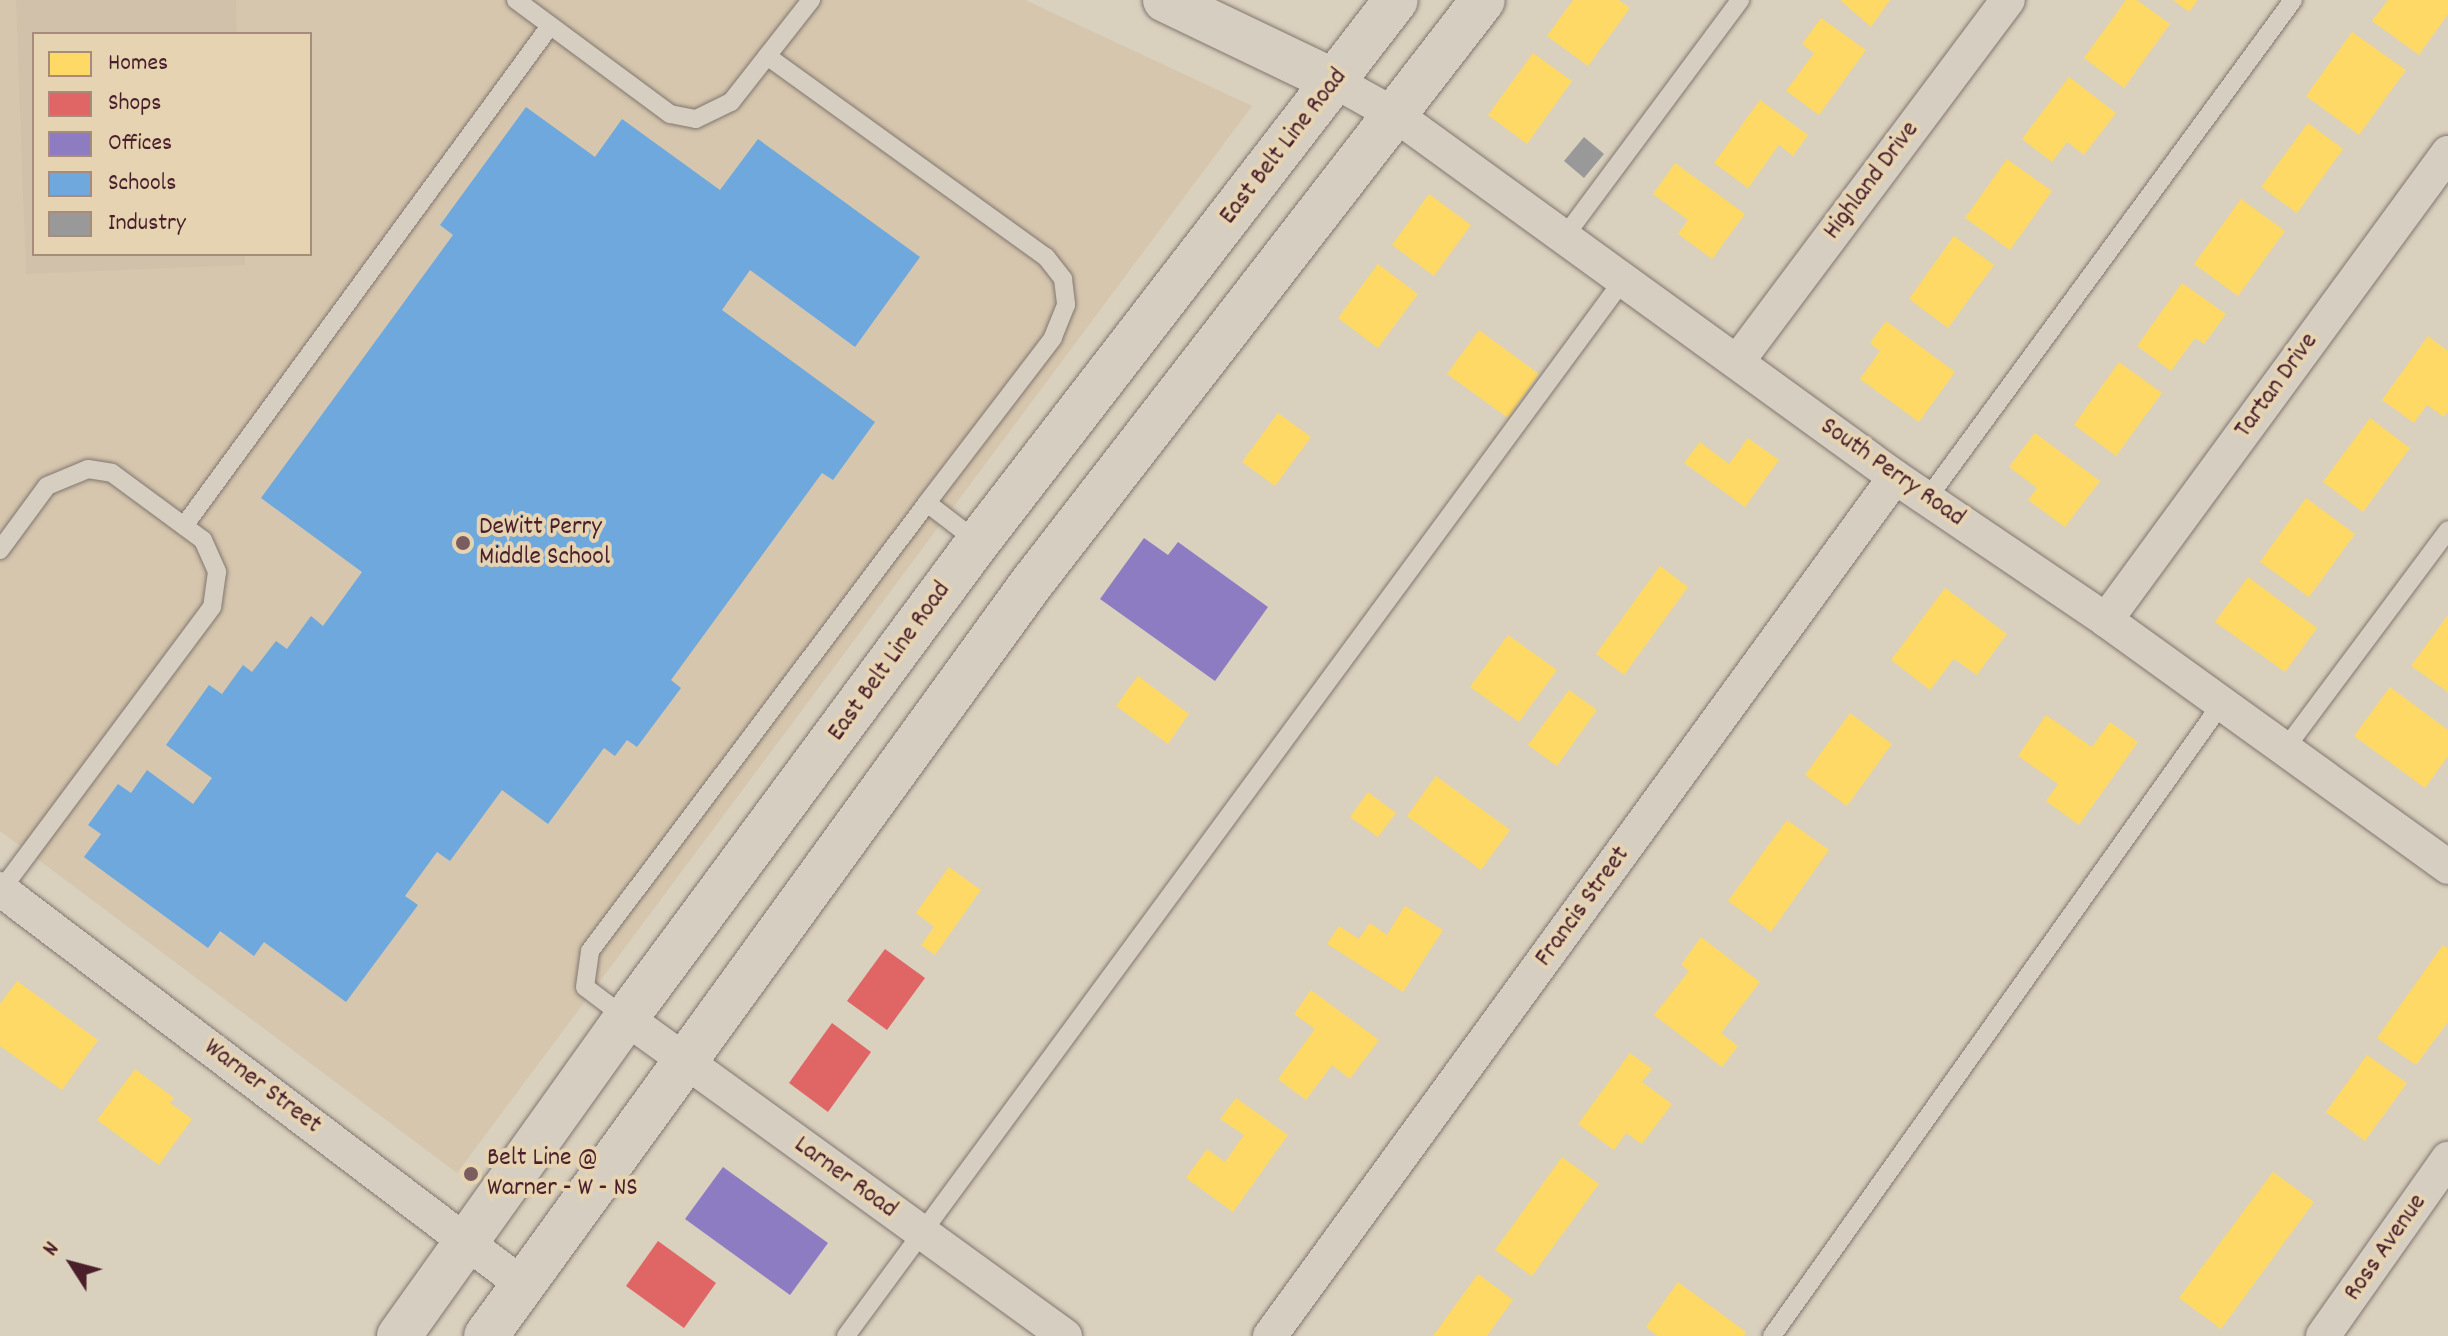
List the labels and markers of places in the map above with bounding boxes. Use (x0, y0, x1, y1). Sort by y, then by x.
place label: DeWitt Perry Middle School (479, 512, 610, 574)
marker: DeWitt Perry Middle School (454, 534, 472, 552)
place label: Belt Line @ Warner - W - NS (487, 1143, 638, 1204)
marker: Belt Line @ Warner - W - NS (462, 1165, 480, 1183)

